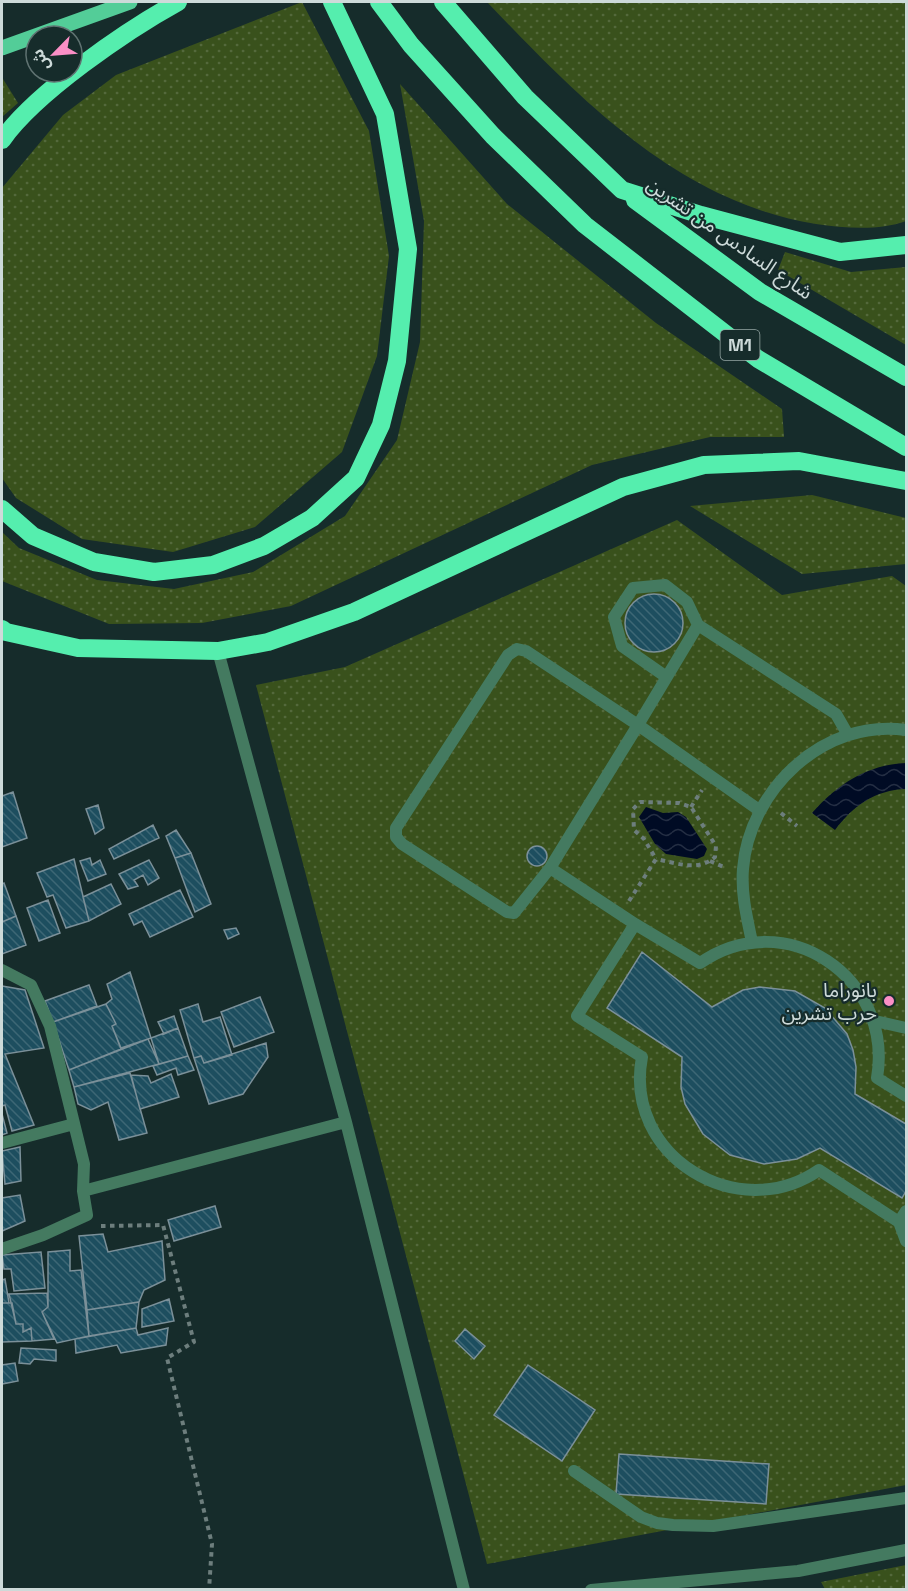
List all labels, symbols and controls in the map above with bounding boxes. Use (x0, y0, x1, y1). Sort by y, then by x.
north arrow (24, 24, 84, 84)
text: ش (27, 46, 55, 74)
street label: شارع السادس من تشرين (641, 171, 818, 307)
road number: M1 (720, 330, 760, 360)
place label: بانوراما حرب تشرين (781, 977, 877, 1026)
marker: بانوراما حرب تشرين (882, 994, 896, 1008)

